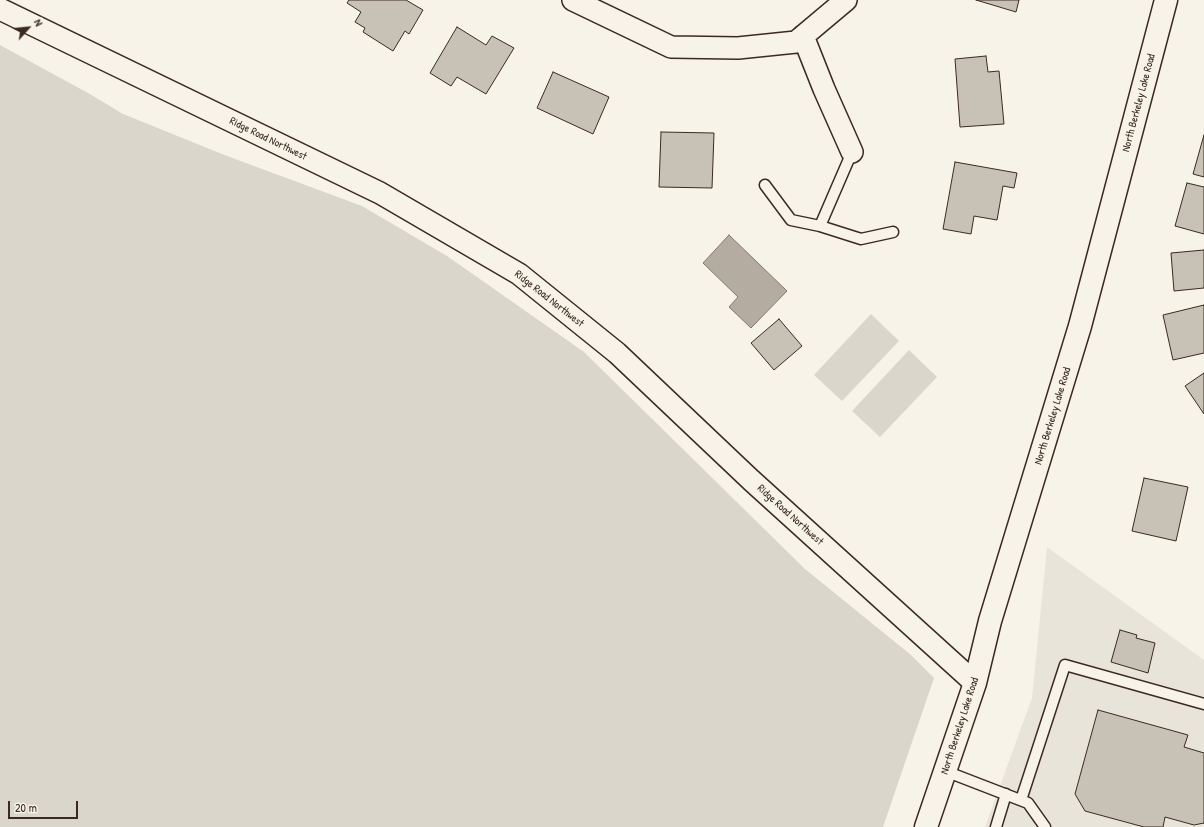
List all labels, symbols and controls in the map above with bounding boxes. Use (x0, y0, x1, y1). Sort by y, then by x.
north arrow (8, 8, 48, 48)
text: N (31, 17, 46, 28)
street label: North Berkeley Lake Road (1120, 53, 1158, 153)
street label: Ridge Road Northwest (227, 115, 309, 163)
street label: Ridge Road Northwest (512, 268, 586, 330)
street label: North Berkeley Lake Road (1032, 366, 1074, 466)
street label: Ridge Road Northwest (754, 482, 826, 548)
street label: North Berkeley Lake Road (938, 676, 982, 776)
scale bar (10, 793, 80, 819)
text: 20 m (15, 799, 37, 816)

